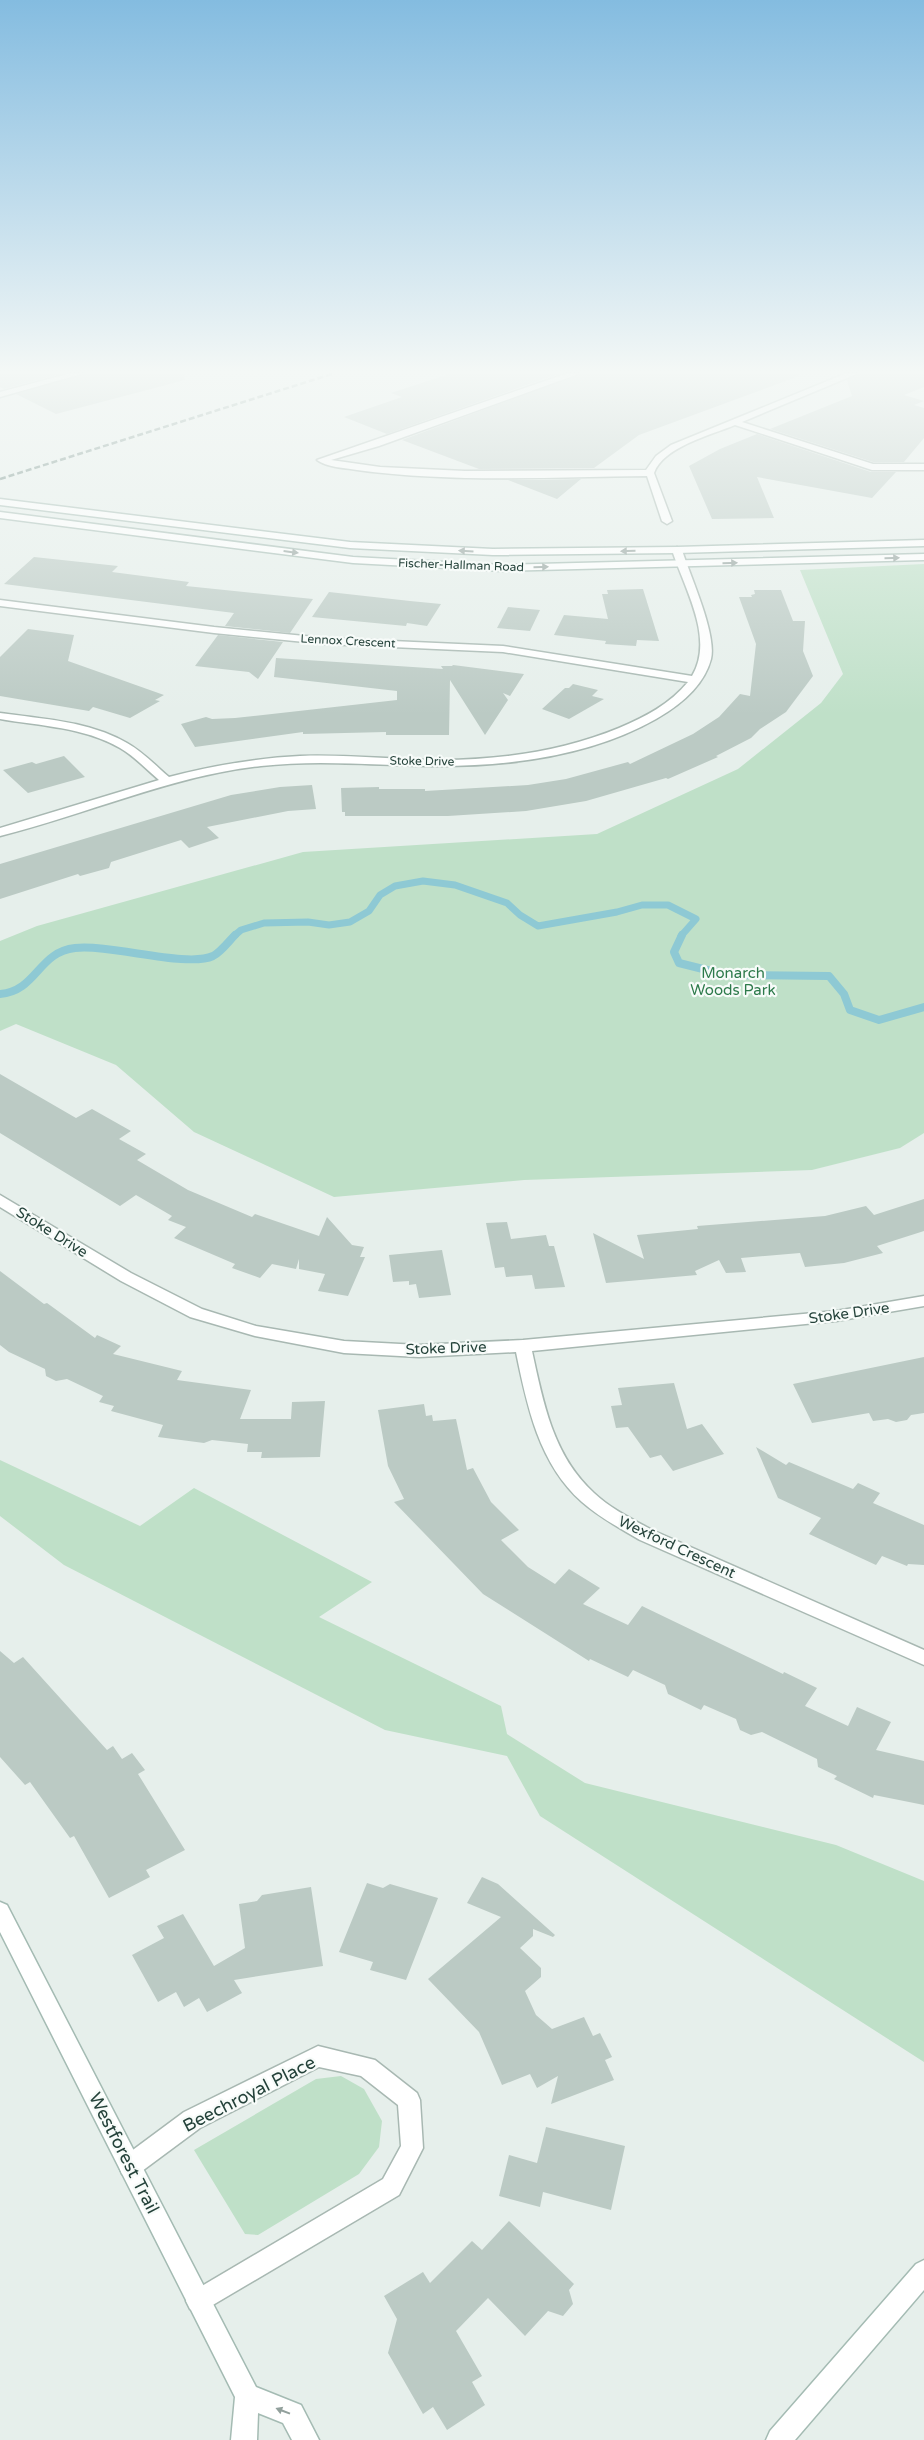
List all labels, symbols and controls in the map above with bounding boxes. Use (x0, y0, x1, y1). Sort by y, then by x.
one-way arrow (457, 546, 473, 554)
one-way arrow (620, 547, 636, 555)
one-way arrow (284, 548, 300, 556)
one-way arrow (884, 553, 900, 561)
street label: Fischer-Hallman Road (398, 556, 524, 574)
one-way arrow (722, 559, 738, 567)
one-way arrow (533, 563, 549, 571)
street label: Lennox Crescent (300, 632, 396, 651)
street label: Stoke Drive (389, 753, 455, 769)
park label: Monarch Woods Park (690, 964, 776, 999)
street label: Stoke Drive (13, 1203, 91, 1261)
street label: Stoke Drive (808, 1298, 890, 1328)
street label: Stoke Drive (405, 1338, 487, 1358)
street label: Wexford Crescent (616, 1512, 739, 1582)
street label: Beechroyal Place (179, 2051, 319, 2137)
street label: Westforest Trail (84, 2089, 164, 2217)
one-way arrow (276, 2406, 290, 2414)

